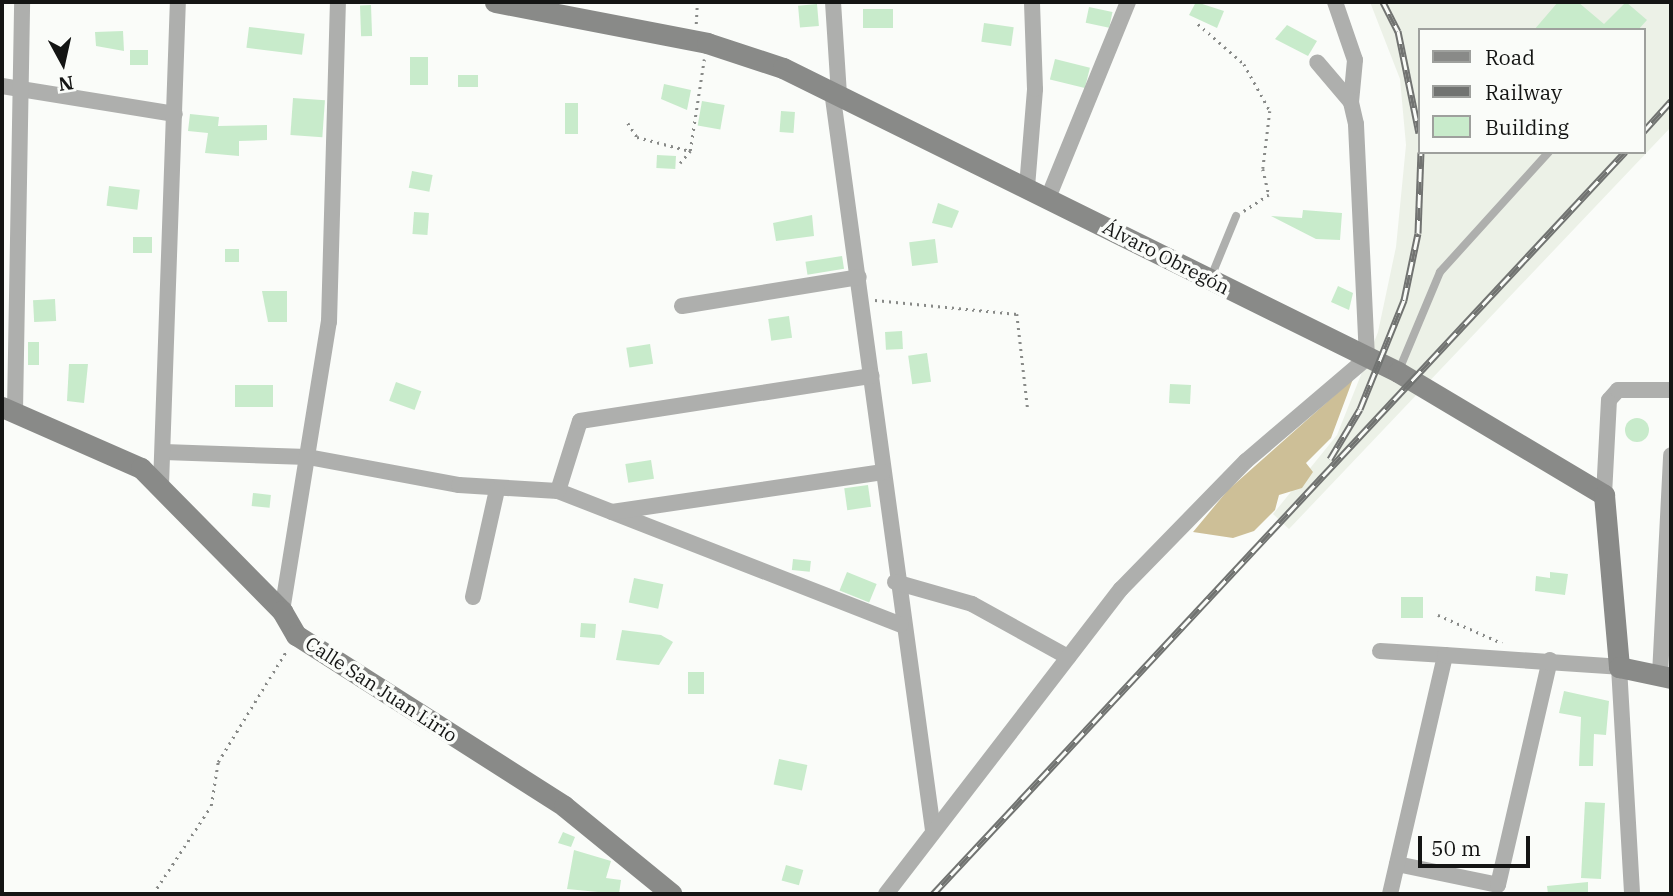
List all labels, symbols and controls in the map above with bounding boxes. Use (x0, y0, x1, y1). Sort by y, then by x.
north arrow (28, 28, 98, 98)
legend (1418, 28, 1645, 154)
text: Road (1485, 43, 1535, 71)
text: N (57, 71, 75, 97)
text: Railway (1485, 78, 1562, 106)
text: Building (1485, 113, 1569, 141)
street label: Álvaro Obregón (1099, 216, 1233, 300)
street label: Calle San Juan Lirio (301, 632, 461, 748)
scale bar (1421, 822, 1533, 866)
text: 50 m (1431, 834, 1481, 862)

